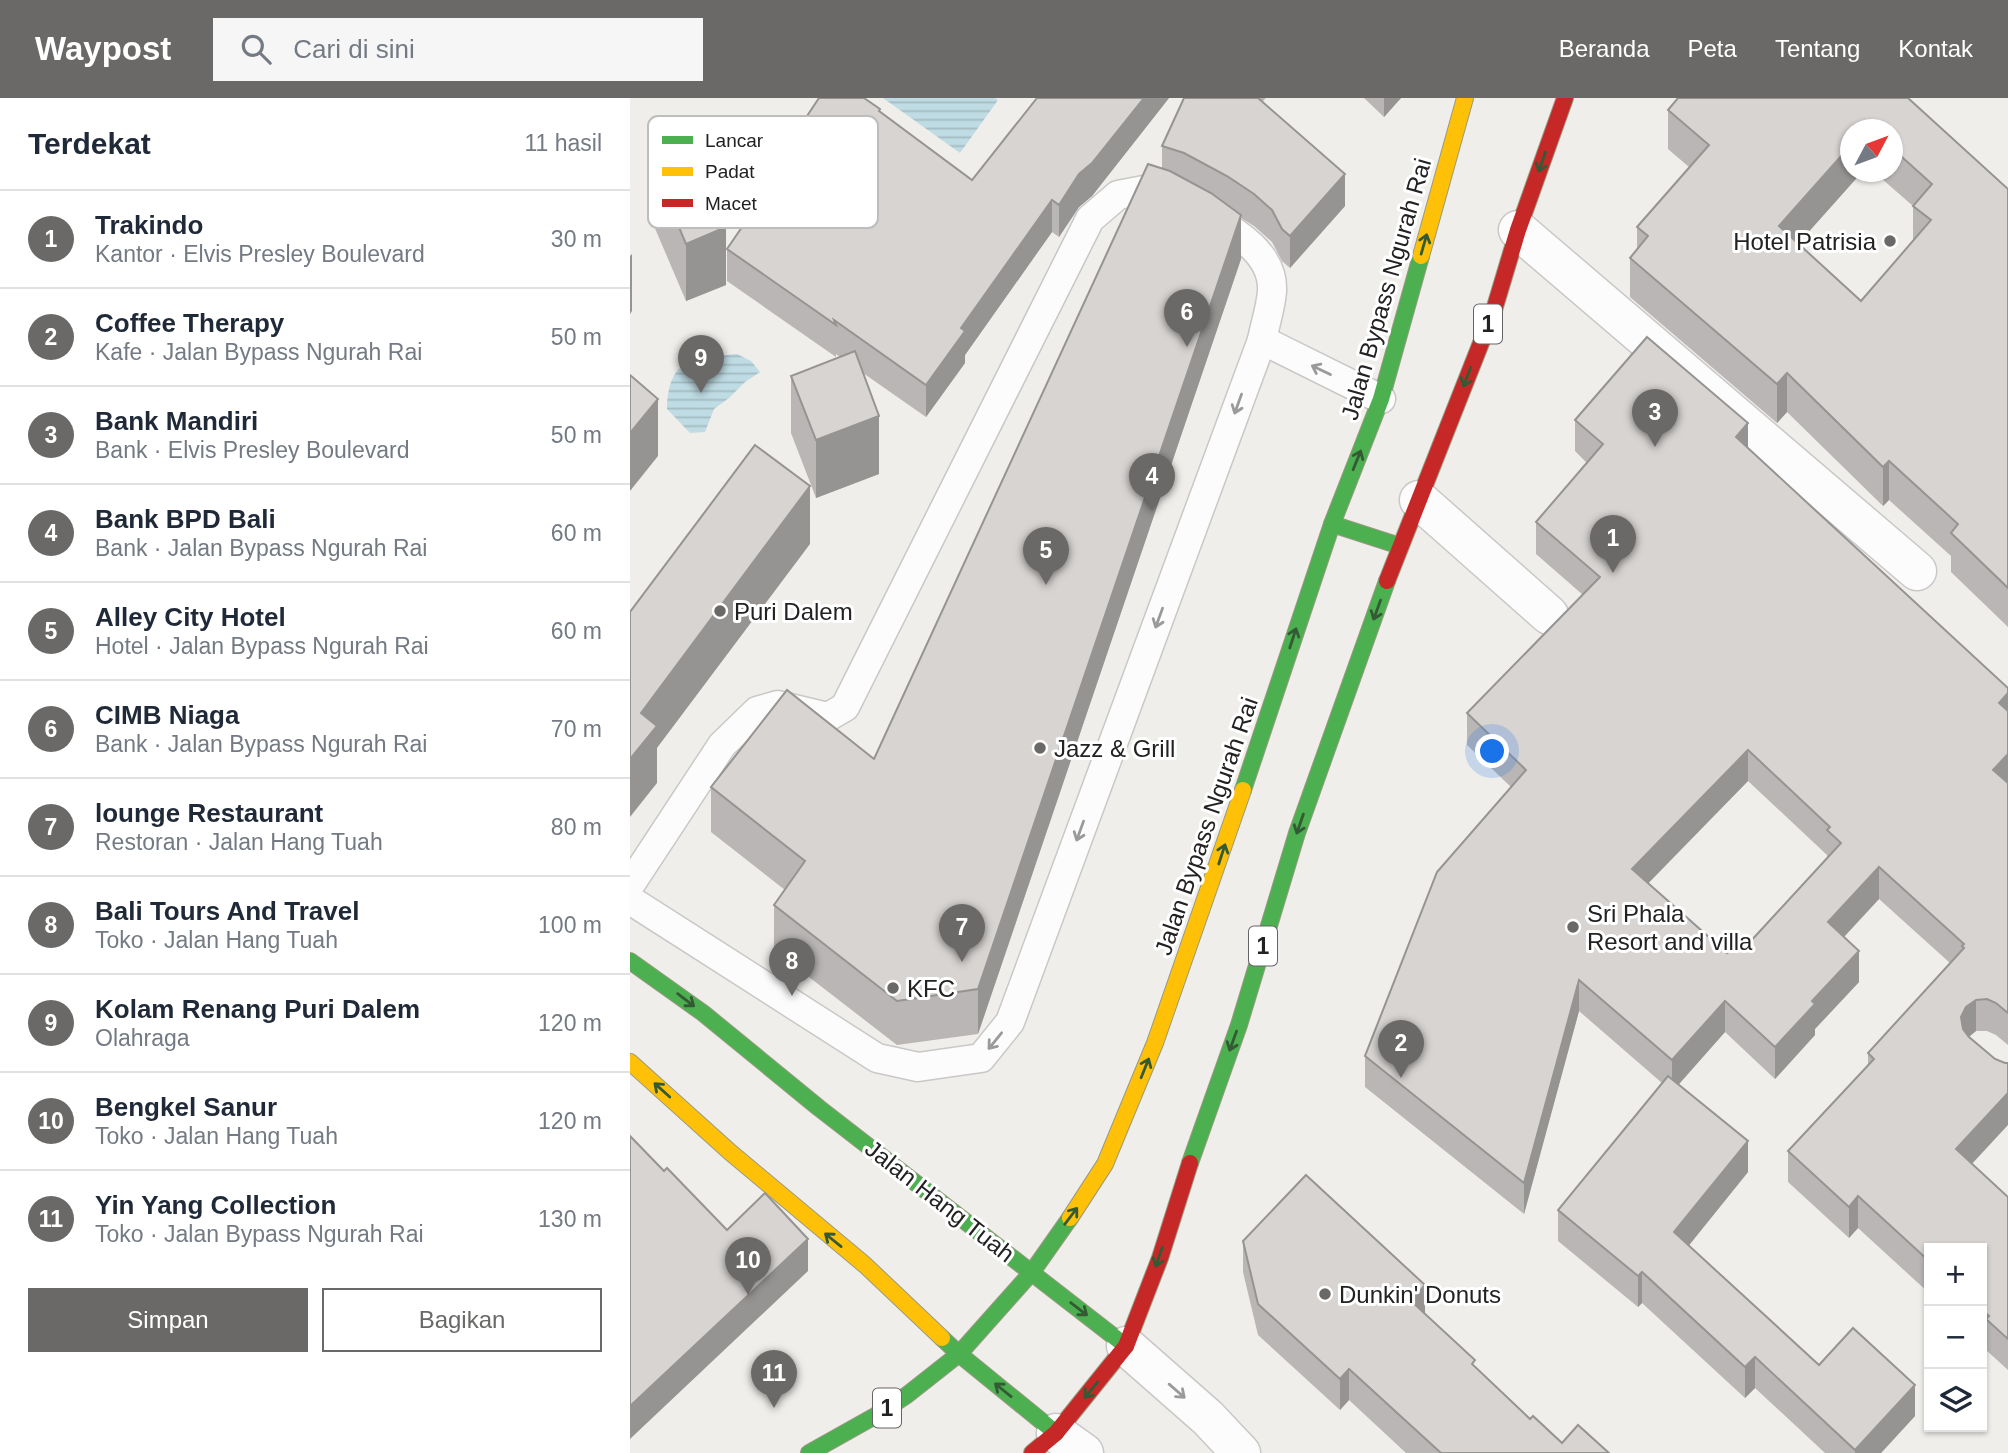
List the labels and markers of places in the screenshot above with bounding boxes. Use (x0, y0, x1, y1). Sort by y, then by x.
place label: Hotel Patrisia (1733, 228, 1877, 255)
marker: Hotel Patrisia (1882, 233, 1898, 249)
pin: 6 (1164, 289, 1210, 347)
pin: 9 (678, 335, 724, 393)
pin: 3 (1632, 389, 1678, 447)
pin: 4 (1129, 453, 1175, 511)
pin: 1 (1590, 515, 1636, 573)
pin: 5 (1023, 527, 1069, 585)
place label: Puri Dalem (734, 598, 853, 625)
marker: Puri Dalem (712, 603, 728, 619)
place label: Jazz & Grill (1054, 735, 1175, 762)
marker: Jazz & Grill (1032, 740, 1048, 756)
place label: Sri Phala Resort and villa (1587, 900, 1753, 955)
pin: 7 (939, 904, 985, 962)
marker: Sri Phala Resort and villa (1565, 919, 1581, 935)
pin: 8 (769, 938, 815, 996)
place label: KFC (907, 975, 955, 1002)
marker: KFC (885, 980, 901, 996)
pin: 2 (1378, 1020, 1424, 1078)
pin: 10 (725, 1237, 771, 1295)
place label: Dunkin' Donuts (1339, 1281, 1501, 1308)
marker: Dunkin' Donuts (1317, 1286, 1333, 1302)
pin: 11 (751, 1350, 797, 1408)

